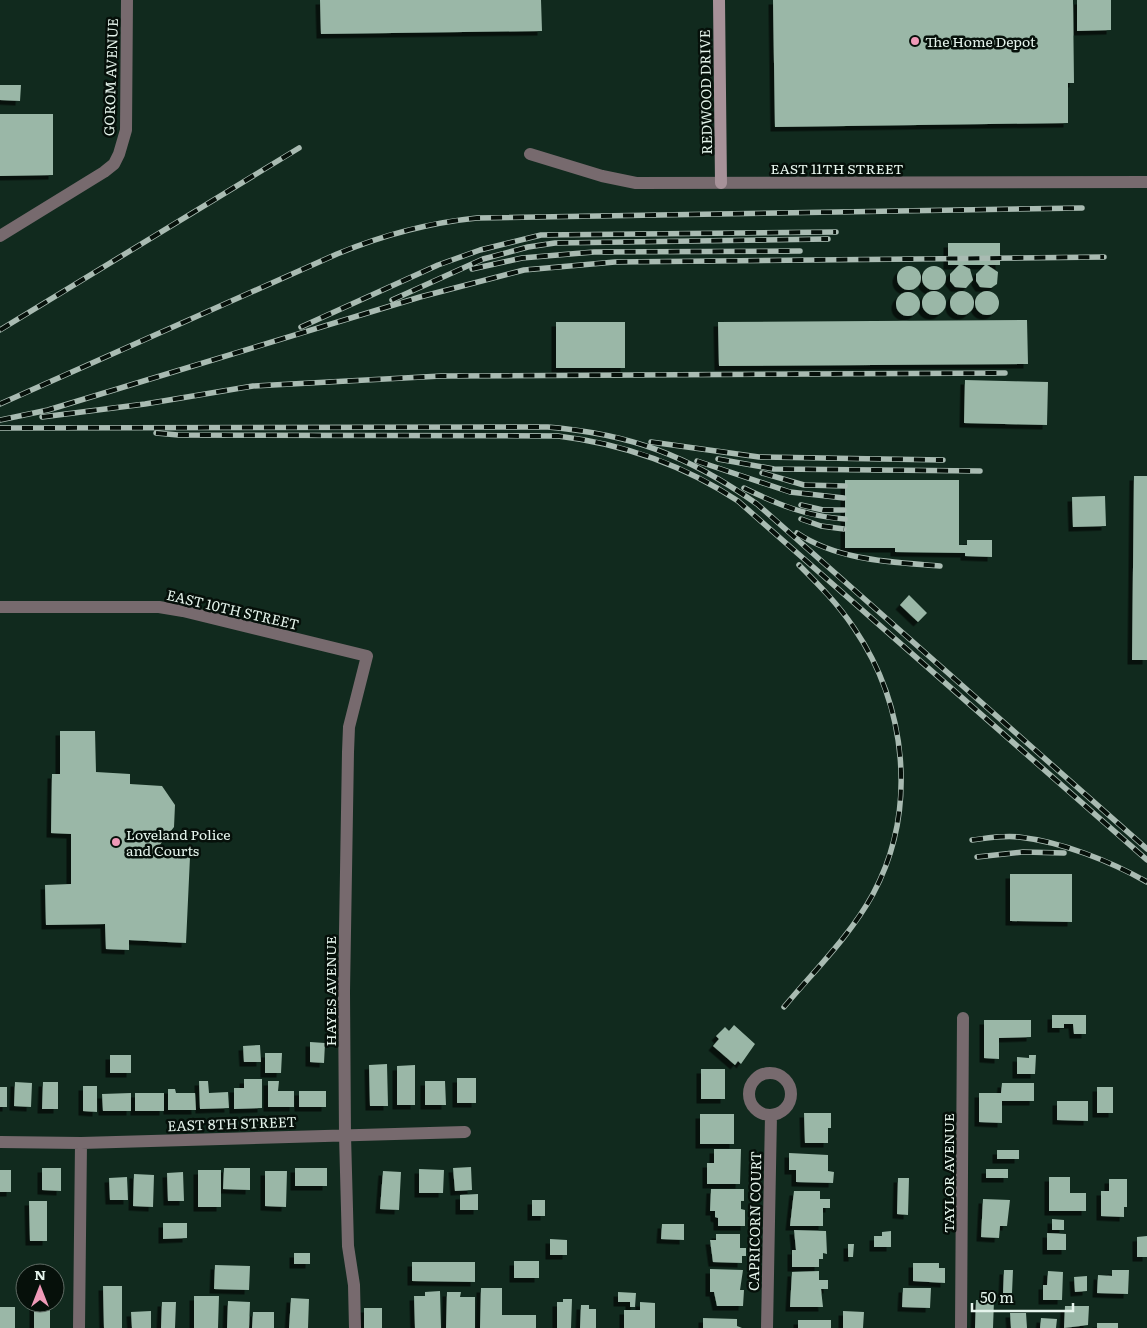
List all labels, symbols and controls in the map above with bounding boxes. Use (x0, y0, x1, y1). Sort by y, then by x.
street label: GOROM AVENUE (98, 18, 122, 136)
street label: REDWOOD DRIVE (694, 29, 716, 155)
place label: The Home Depot (925, 31, 1036, 51)
marker: The Home Depot (909, 35, 921, 47)
street label: EAST 11TH STREET (770, 158, 904, 178)
street label: EAST 10TH STREET (165, 584, 301, 634)
place label: Loveland Police and Courts (126, 824, 231, 860)
marker: Loveland Police and Courts (110, 836, 122, 848)
street label: HAYES AVENUE (320, 936, 340, 1046)
street label: EAST 8TH STREET (167, 1111, 297, 1135)
street label: TAYLOR AVENUE (938, 1113, 958, 1233)
street label: CAPRICORN COURT (743, 1151, 765, 1291)
north arrow (15, 1263, 65, 1313)
text: N (34, 1264, 46, 1284)
scale bar (972, 1280, 1073, 1312)
text: 50 m (980, 1285, 1014, 1308)

